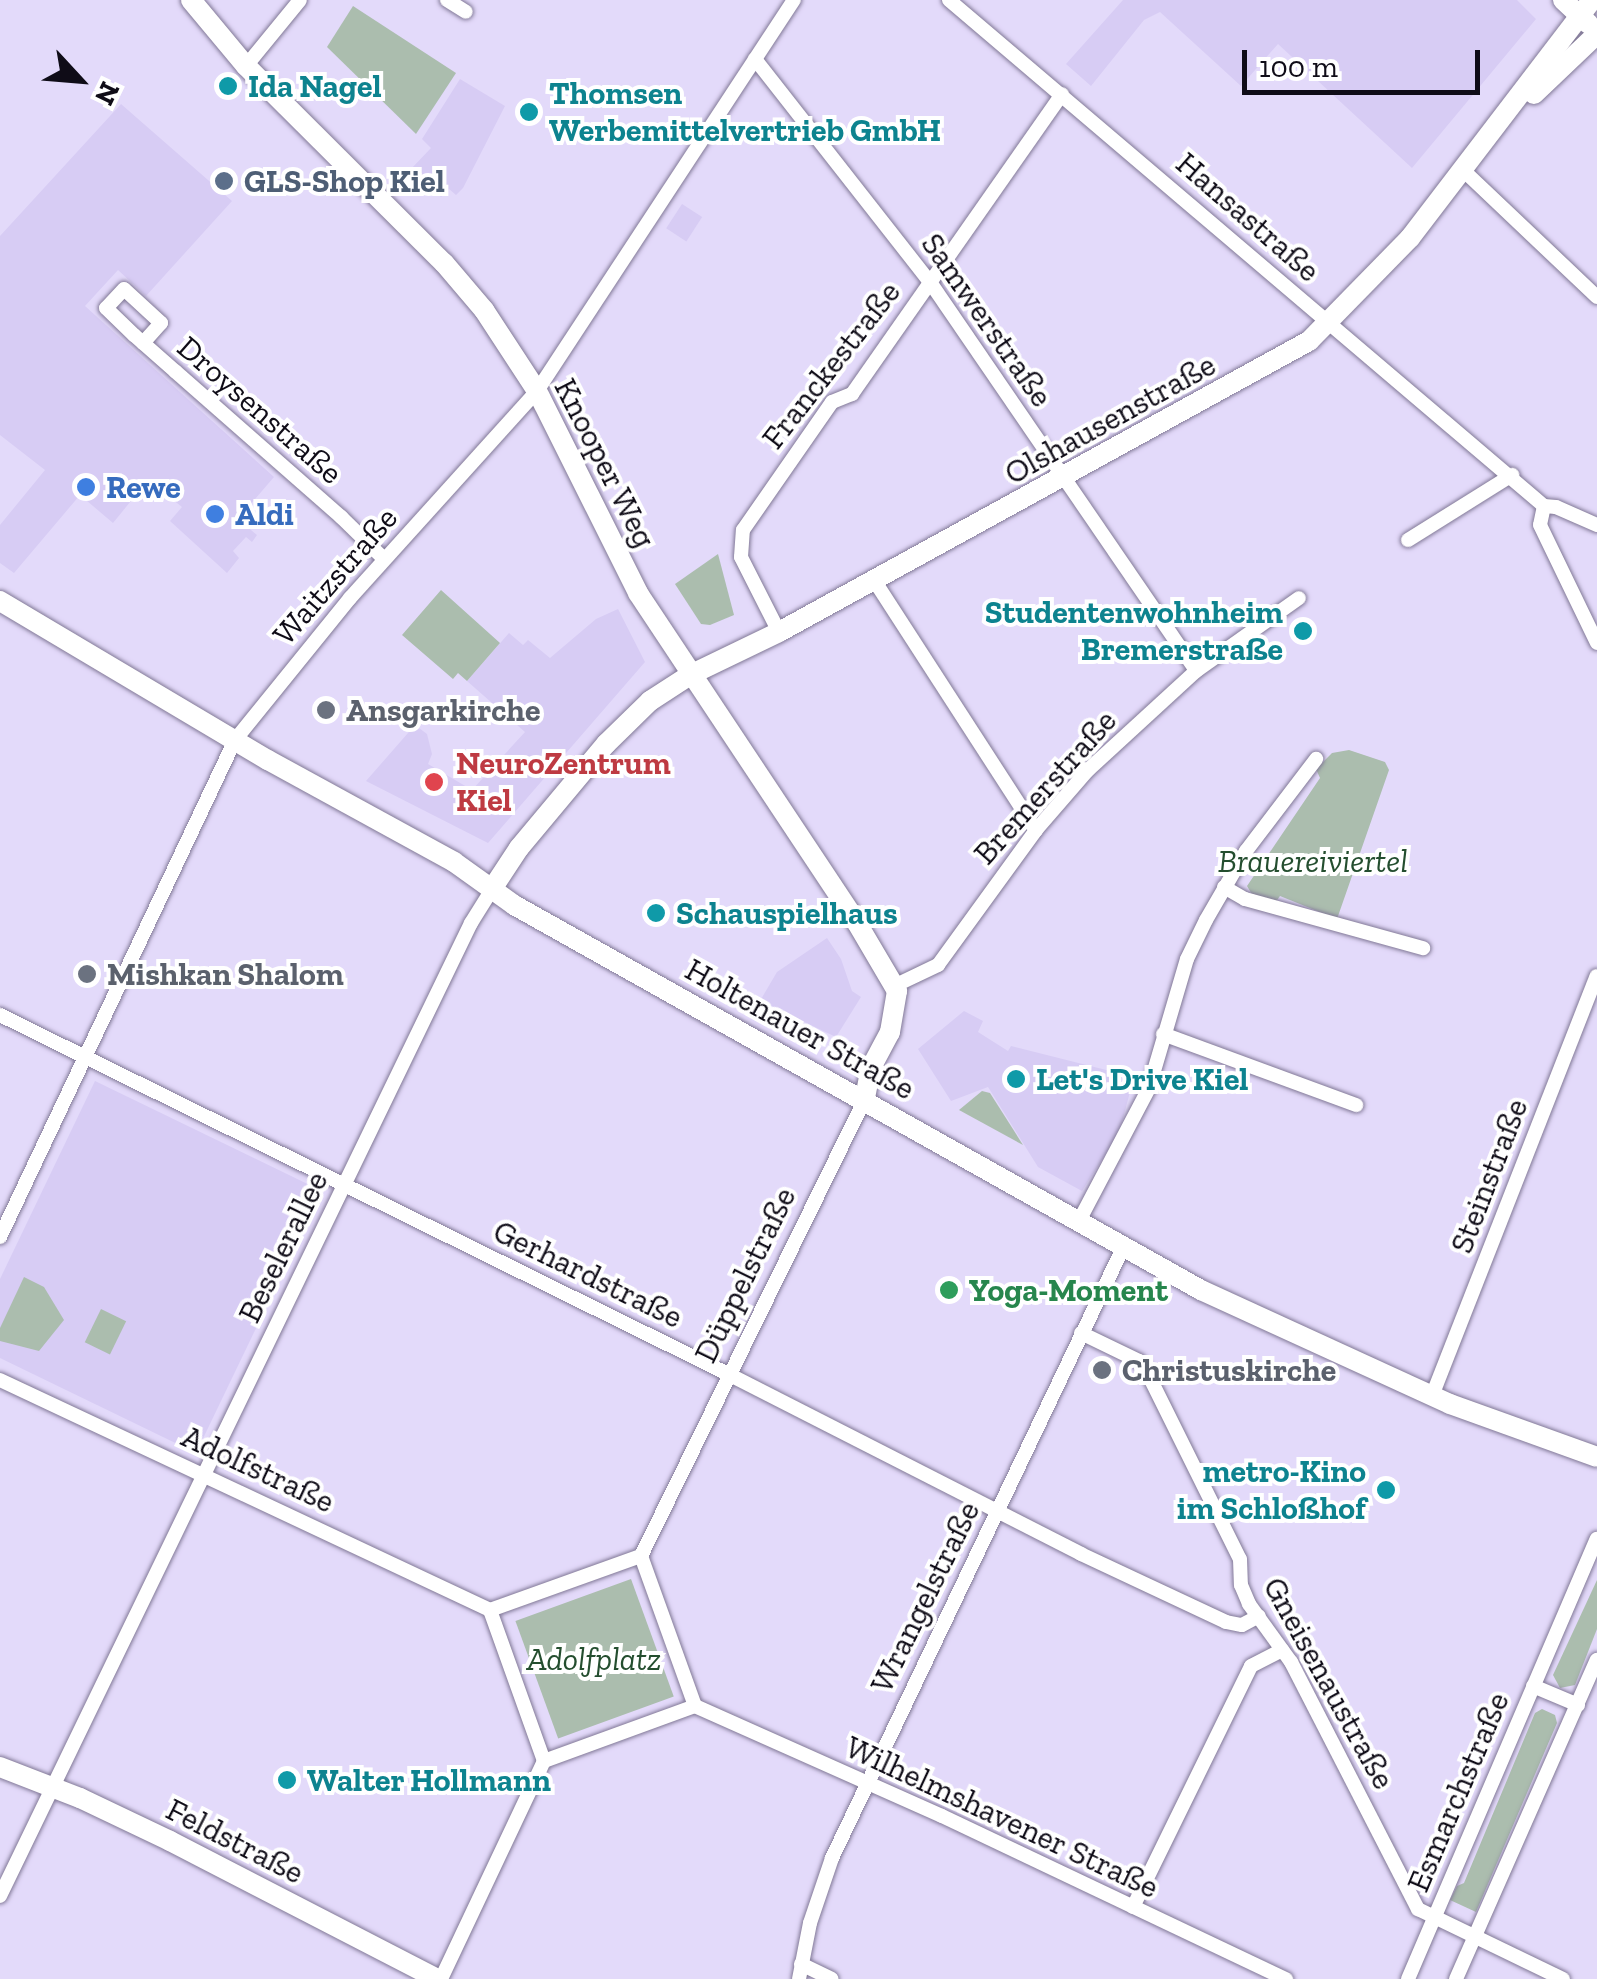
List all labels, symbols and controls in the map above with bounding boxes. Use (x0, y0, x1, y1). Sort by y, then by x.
north arrow (30, 30, 130, 130)
scale bar (1247, 30, 1484, 92)
text: 100 m (1259, 49, 1338, 85)
place label: Ida Nagel (248, 67, 382, 105)
marker: Ida Nagel (217, 75, 239, 97)
place label: Thomsen Werbemittelvertrieb GmbH (549, 75, 941, 150)
text: N (88, 77, 127, 110)
marker: Thomsen Werbemittelvertrieb GmbH (518, 101, 540, 123)
street label: Hansastraße (1168, 144, 1328, 290)
place label: GLS-Shop Kiel (244, 162, 445, 200)
marker: GLS-Shop Kiel (213, 170, 235, 192)
street label: Samwerstraße (913, 226, 1061, 414)
street label: Franckestraße (754, 274, 908, 456)
street label: Droysenstraße (170, 328, 350, 492)
street label: Olshausenstraße (998, 345, 1222, 493)
street label: Knooper Weg (546, 371, 664, 555)
place label: Rewe (106, 468, 181, 506)
marker: Rewe (75, 476, 97, 498)
place label: Aldi (235, 495, 294, 533)
street label: Waitzstraße (265, 499, 405, 653)
marker: Aldi (204, 503, 226, 525)
place label: Studentenwohnheim Bremerstraße (985, 594, 1283, 669)
marker: Studentenwohnheim Bremerstraße (1292, 620, 1314, 642)
place label: Ansgarkirche (346, 691, 540, 729)
marker: Ansgarkirche (315, 699, 337, 721)
street label: Bremerstraße (966, 702, 1124, 872)
place label: NeuroZentrum Kiel (456, 745, 671, 820)
marker: NeuroZentrum Kiel (421, 769, 447, 795)
park label: Brauereiviertel (1218, 842, 1408, 880)
place label: Schauspielhaus (676, 894, 898, 932)
marker: Schauspielhaus (645, 902, 667, 924)
street label: Holtenauer Straße (679, 950, 921, 1108)
place label: Mishkan Shalom (107, 955, 344, 993)
marker: Mishkan Shalom (76, 963, 98, 985)
place label: Let's Drive Kiel (1036, 1060, 1248, 1098)
marker: Let's Drive Kiel (1005, 1068, 1027, 1090)
street label: Steinstraße (1442, 1094, 1536, 1258)
street label: Beselerallee (230, 1165, 336, 1329)
street label: Düppelstraße (686, 1181, 804, 1369)
street label: Gerhardstraße (487, 1212, 689, 1336)
place label: Yoga-Moment (969, 1271, 1168, 1309)
marker: Yoga-Moment (938, 1279, 960, 1301)
place label: Christuskirche (1122, 1351, 1336, 1389)
marker: Christuskirche (1091, 1359, 1113, 1381)
street label: Adolfstraße (176, 1417, 340, 1521)
place label: metro-Kino im Schloßhof (1177, 1453, 1366, 1528)
marker: metro-Kino im Schloßhof (1375, 1479, 1397, 1501)
street label: Wrangelstraße (862, 1495, 988, 1699)
street label: Gneisenaustraße (1255, 1571, 1403, 1795)
park label: Adolfplatz (527, 1640, 661, 1678)
street label: Esmarchstraße (1399, 1687, 1517, 1897)
street label: Wilhelmshavener Straße (839, 1727, 1165, 1907)
place label: Walter Hollmann (307, 1761, 551, 1799)
marker: Walter Hollmann (276, 1769, 298, 1791)
street label: Feldstraße (160, 1790, 310, 1892)

